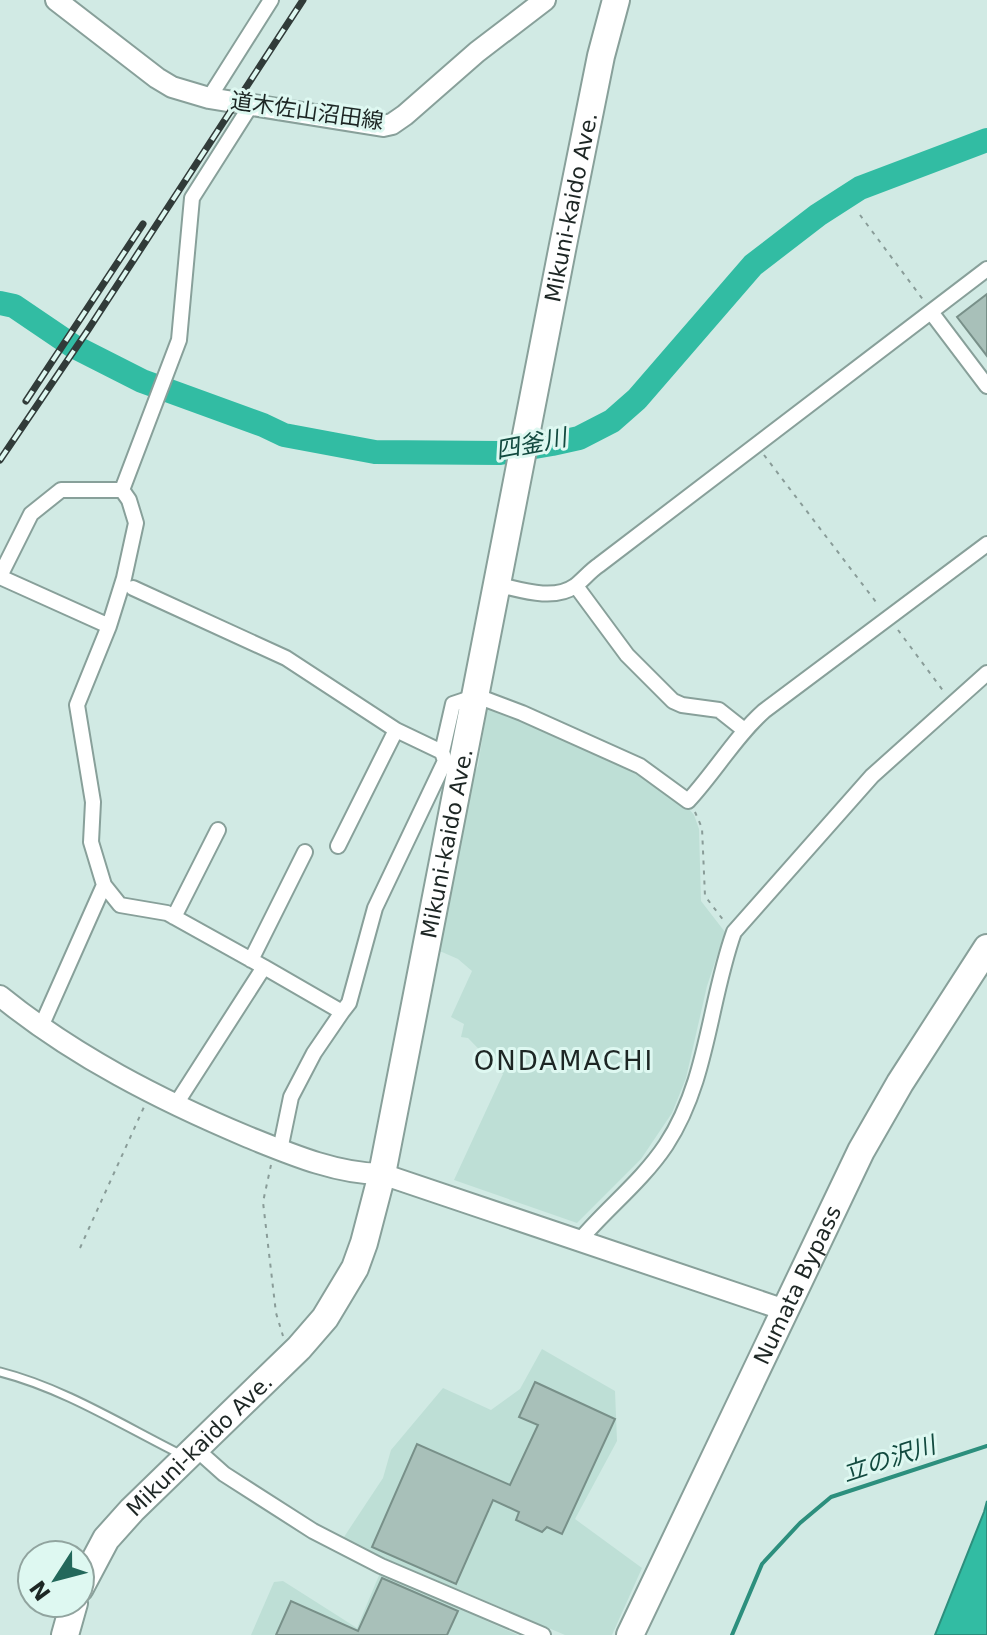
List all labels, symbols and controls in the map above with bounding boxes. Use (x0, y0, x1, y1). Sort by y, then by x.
street label: 道木佐山沼田線 (229, 88, 385, 134)
street label: Mikuni-kaido Ave. (540, 110, 602, 304)
water label: 四釜川 (493, 423, 572, 465)
street label: Mikuni-kaido Ave. (416, 746, 477, 940)
district label: ONDAMACHI (474, 1046, 654, 1076)
street label: Numata Bypass (749, 1201, 846, 1368)
street label: Mikuni-kaido Ave. (121, 1369, 277, 1521)
water label: 立の沢川 (839, 1430, 942, 1487)
north arrow (16, 1539, 96, 1619)
text: N (25, 1576, 56, 1605)

